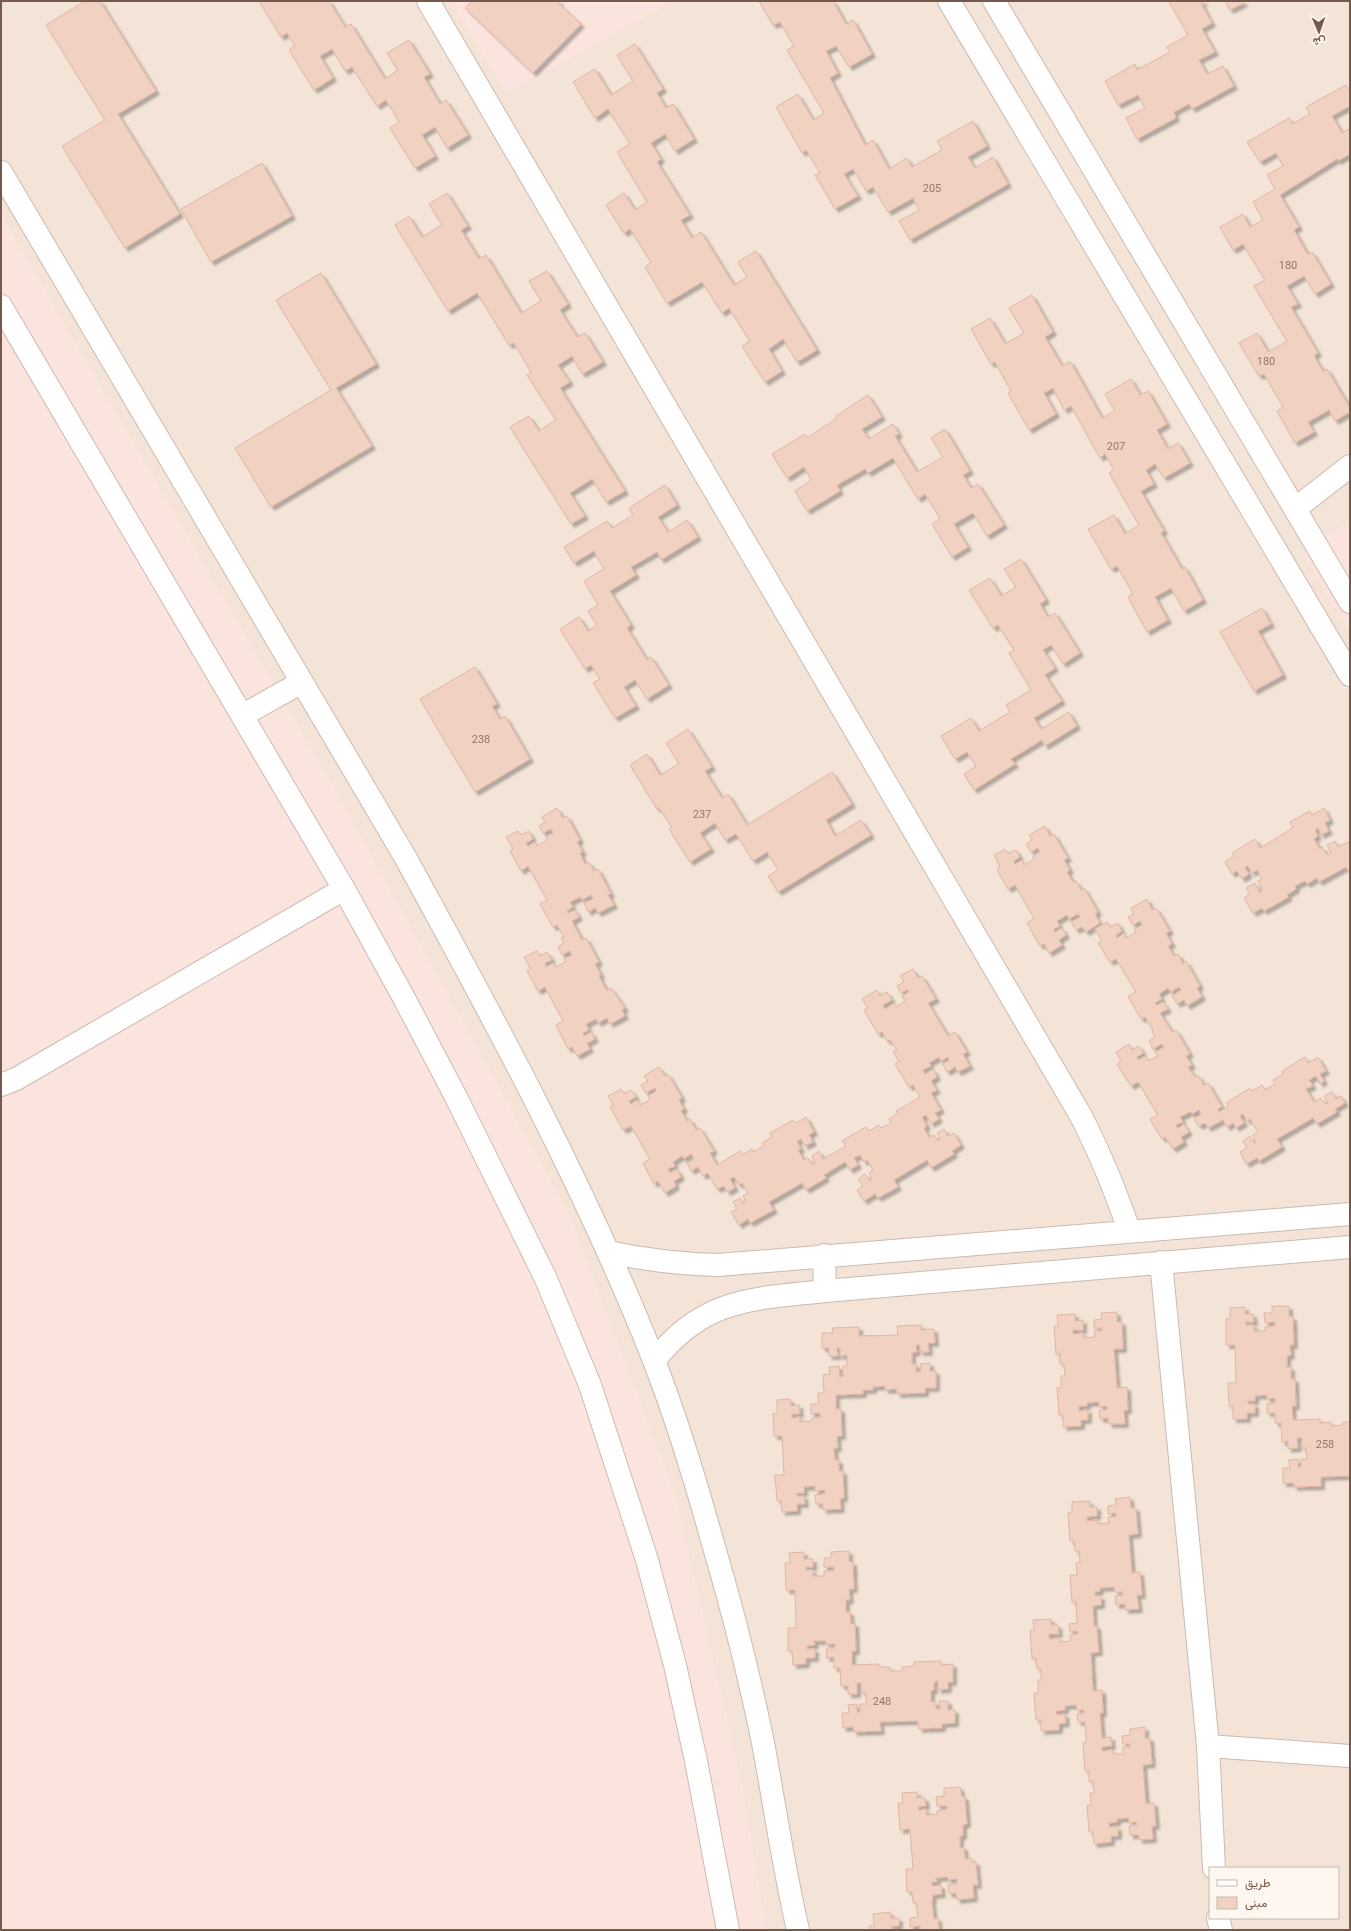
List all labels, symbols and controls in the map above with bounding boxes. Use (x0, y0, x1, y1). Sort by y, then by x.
north arrow (1299, 12, 1339, 52)
text: ش (1312, 35, 1326, 48)
house number: 205 (923, 182, 941, 195)
house number: 180 (1279, 259, 1297, 272)
house number: 180 (1257, 355, 1275, 368)
house number: 207 (1107, 440, 1125, 453)
house number: 238 (472, 733, 490, 746)
house number: 237 (693, 808, 711, 821)
house number: 258 (1316, 1438, 1334, 1451)
house number: 248 (873, 1695, 891, 1708)
legend (1209, 1867, 1339, 1919)
text: طريق (1245, 1876, 1271, 1891)
text: مبنى (1245, 1896, 1267, 1911)

